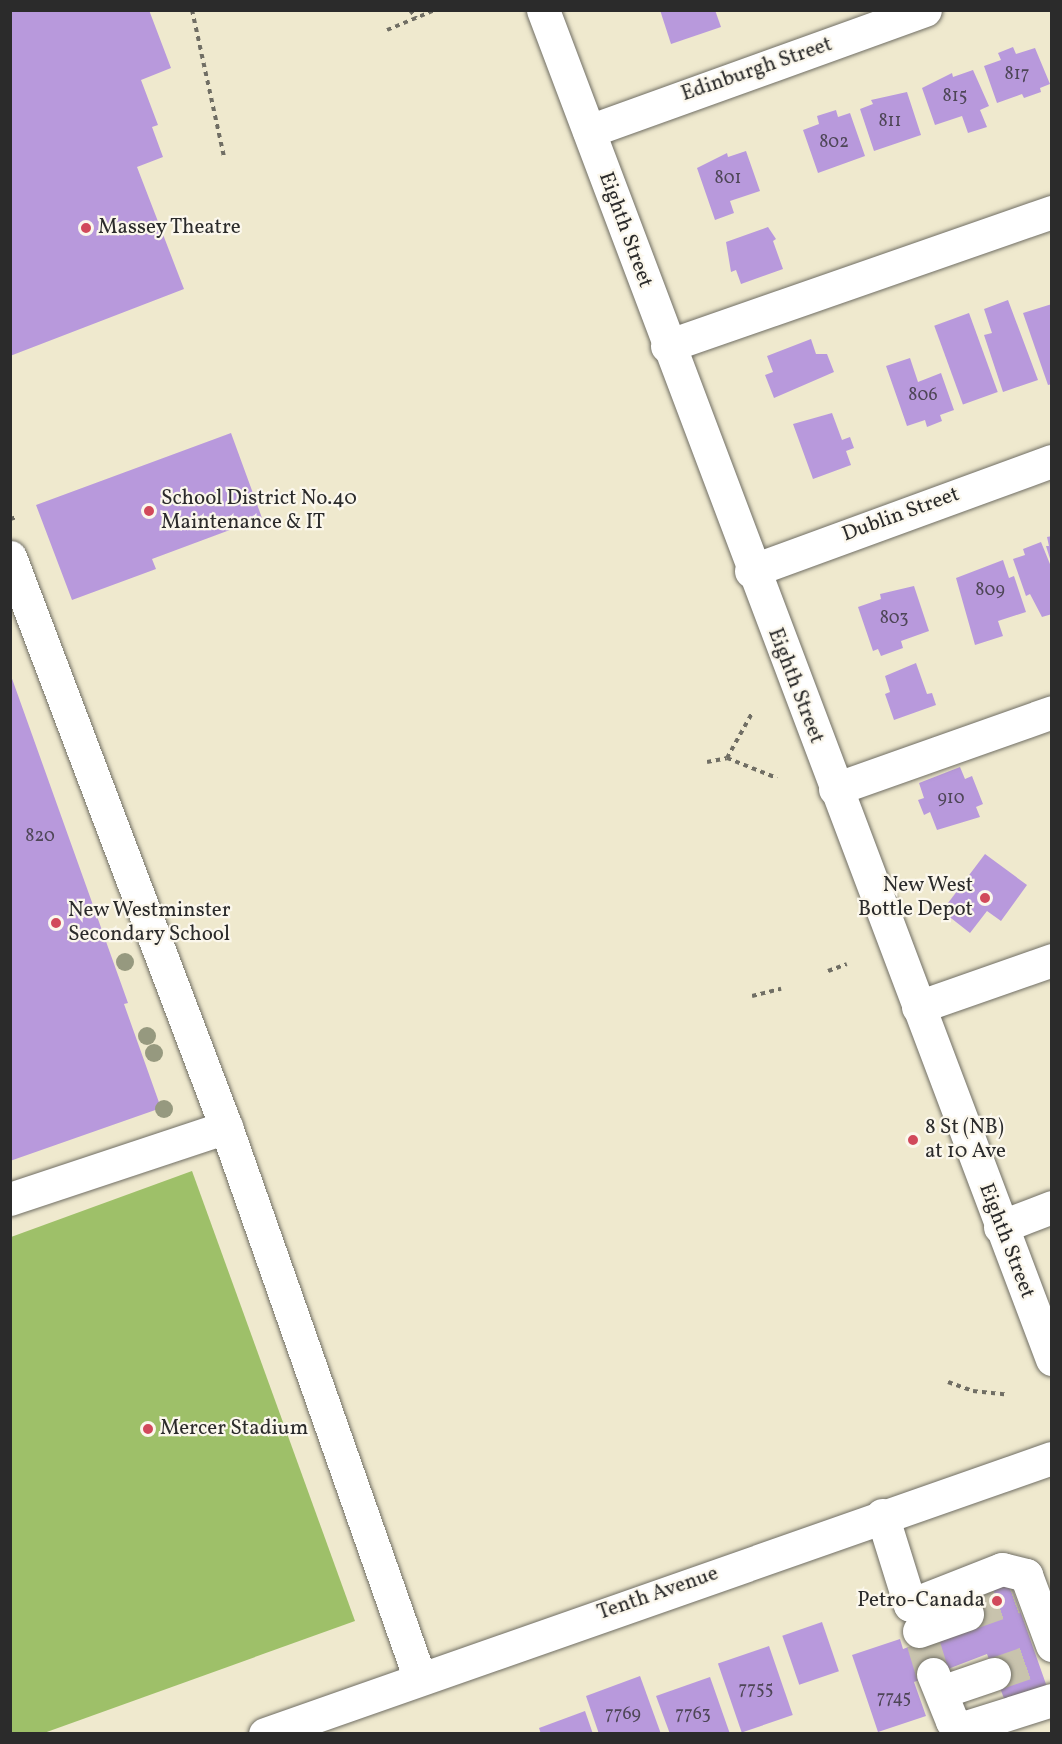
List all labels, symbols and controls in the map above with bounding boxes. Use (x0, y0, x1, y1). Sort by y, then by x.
street label: Edinburgh Street (678, 32, 836, 108)
house number: 817 (1005, 64, 1029, 86)
house number: 815 (943, 86, 967, 108)
house number: 811 (878, 111, 902, 133)
house number: 802 (819, 132, 849, 154)
house number: 801 (715, 168, 741, 190)
street label: Eighth Street (592, 169, 658, 291)
place label: Massey Theatre (98, 215, 242, 241)
marker: Massey Theatre (79, 221, 93, 235)
house number: 806 (908, 385, 938, 407)
street label: Dublin Street (839, 482, 963, 548)
place label: School District No.40 Maintenance & IT (161, 486, 357, 536)
marker: School District No.40 Maintenance & IT (142, 504, 156, 518)
house number: 809 (975, 580, 1005, 602)
house number: 803 (880, 608, 908, 630)
street label: Eighth Street (761, 625, 829, 747)
house number: 910 (937, 788, 965, 810)
house number: 820 (25, 826, 55, 848)
place label: New West Bottle Depot (858, 873, 973, 923)
marker: New West Bottle Depot (978, 891, 992, 905)
place label: New Westminster Secondary School (68, 898, 232, 948)
marker: New Westminster Secondary School (49, 916, 63, 930)
place label: 8 St (NB) at 10 Ave (925, 1115, 1006, 1165)
marker: 8 St (NB) at 10 Ave (906, 1133, 920, 1147)
street label: Eighth Street (972, 1180, 1040, 1302)
place label: Mercer Stadium (160, 1416, 308, 1442)
marker: Mercer Stadium (141, 1422, 155, 1436)
street label: Tenth Avenue (594, 1562, 722, 1626)
place label: Petro-Canada (857, 1588, 985, 1614)
marker: Petro-Canada (990, 1594, 1004, 1608)
house number: 7755 (739, 1679, 773, 1701)
house number: 7745 (877, 1688, 911, 1710)
house number: 7769 (605, 1704, 641, 1726)
house number: 7763 (675, 1704, 711, 1726)

